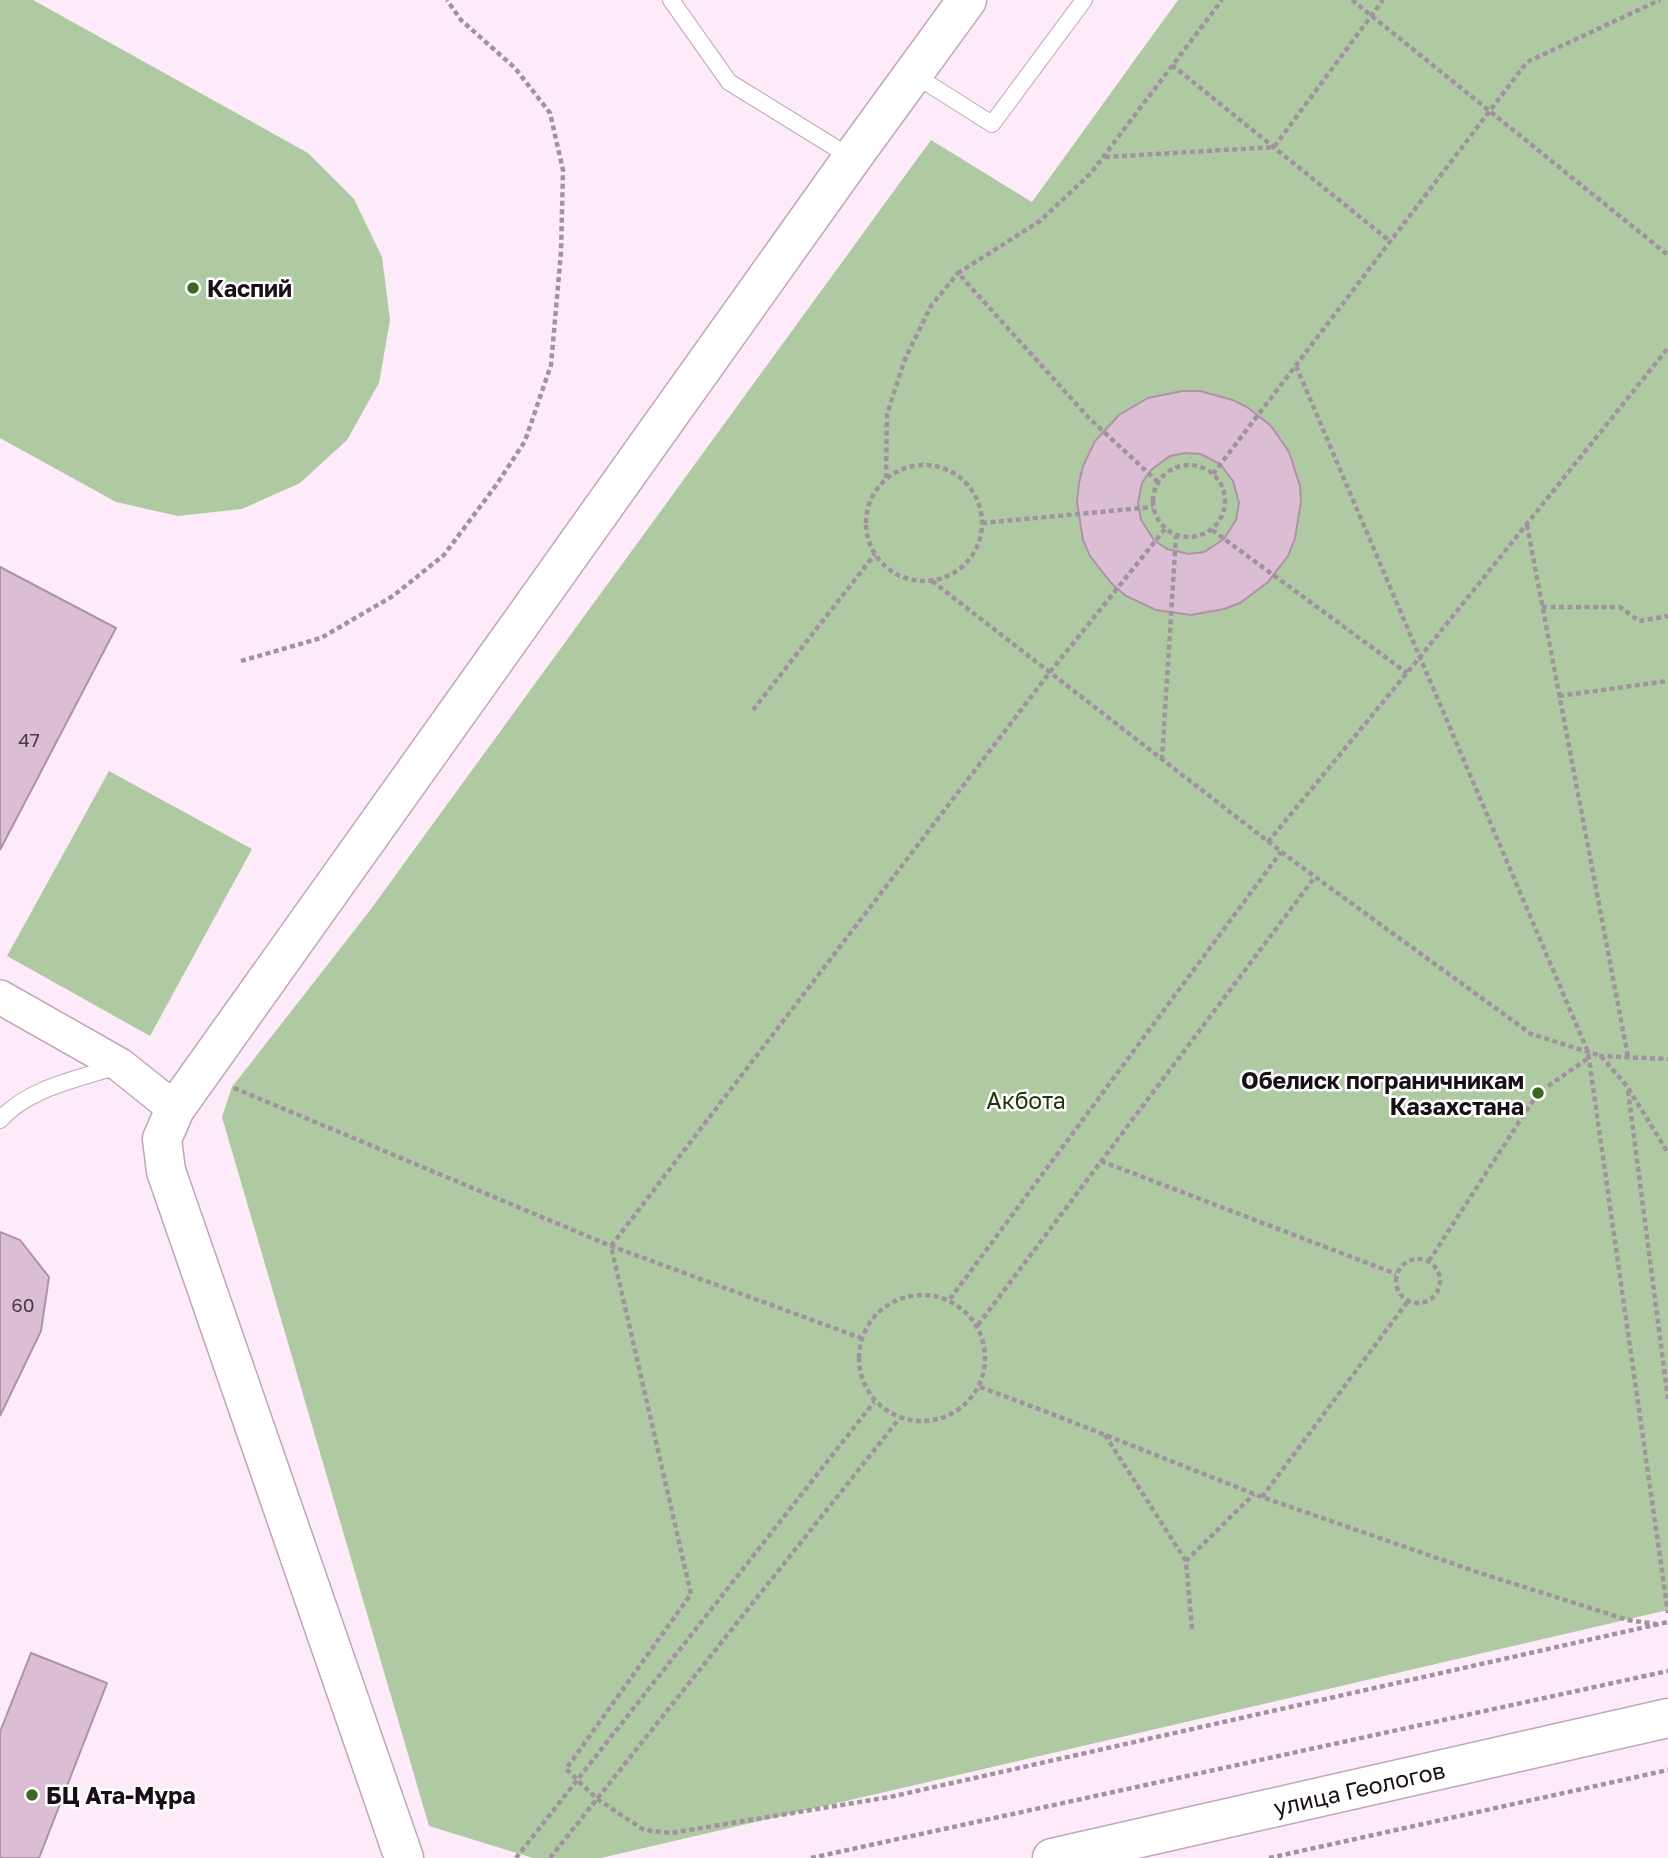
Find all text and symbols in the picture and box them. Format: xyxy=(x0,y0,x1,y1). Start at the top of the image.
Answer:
place label: Каспий xyxy=(207,274,292,302)
marker: Каспий xyxy=(185,280,201,296)
house number: 47 xyxy=(18,728,40,751)
place label: Обелиск пограничникам Казахстана xyxy=(1241,1066,1524,1120)
marker: Обелиск пограничникам Казахстана xyxy=(1530,1085,1546,1101)
park label: Акбота xyxy=(986,1086,1066,1114)
house number: 60 xyxy=(11,1293,35,1316)
street label: улица Геологов xyxy=(1271,1755,1448,1821)
place label: БЦ Ата-Мұра xyxy=(46,1781,196,1810)
marker: БЦ Ата-Мұра xyxy=(24,1787,40,1803)

